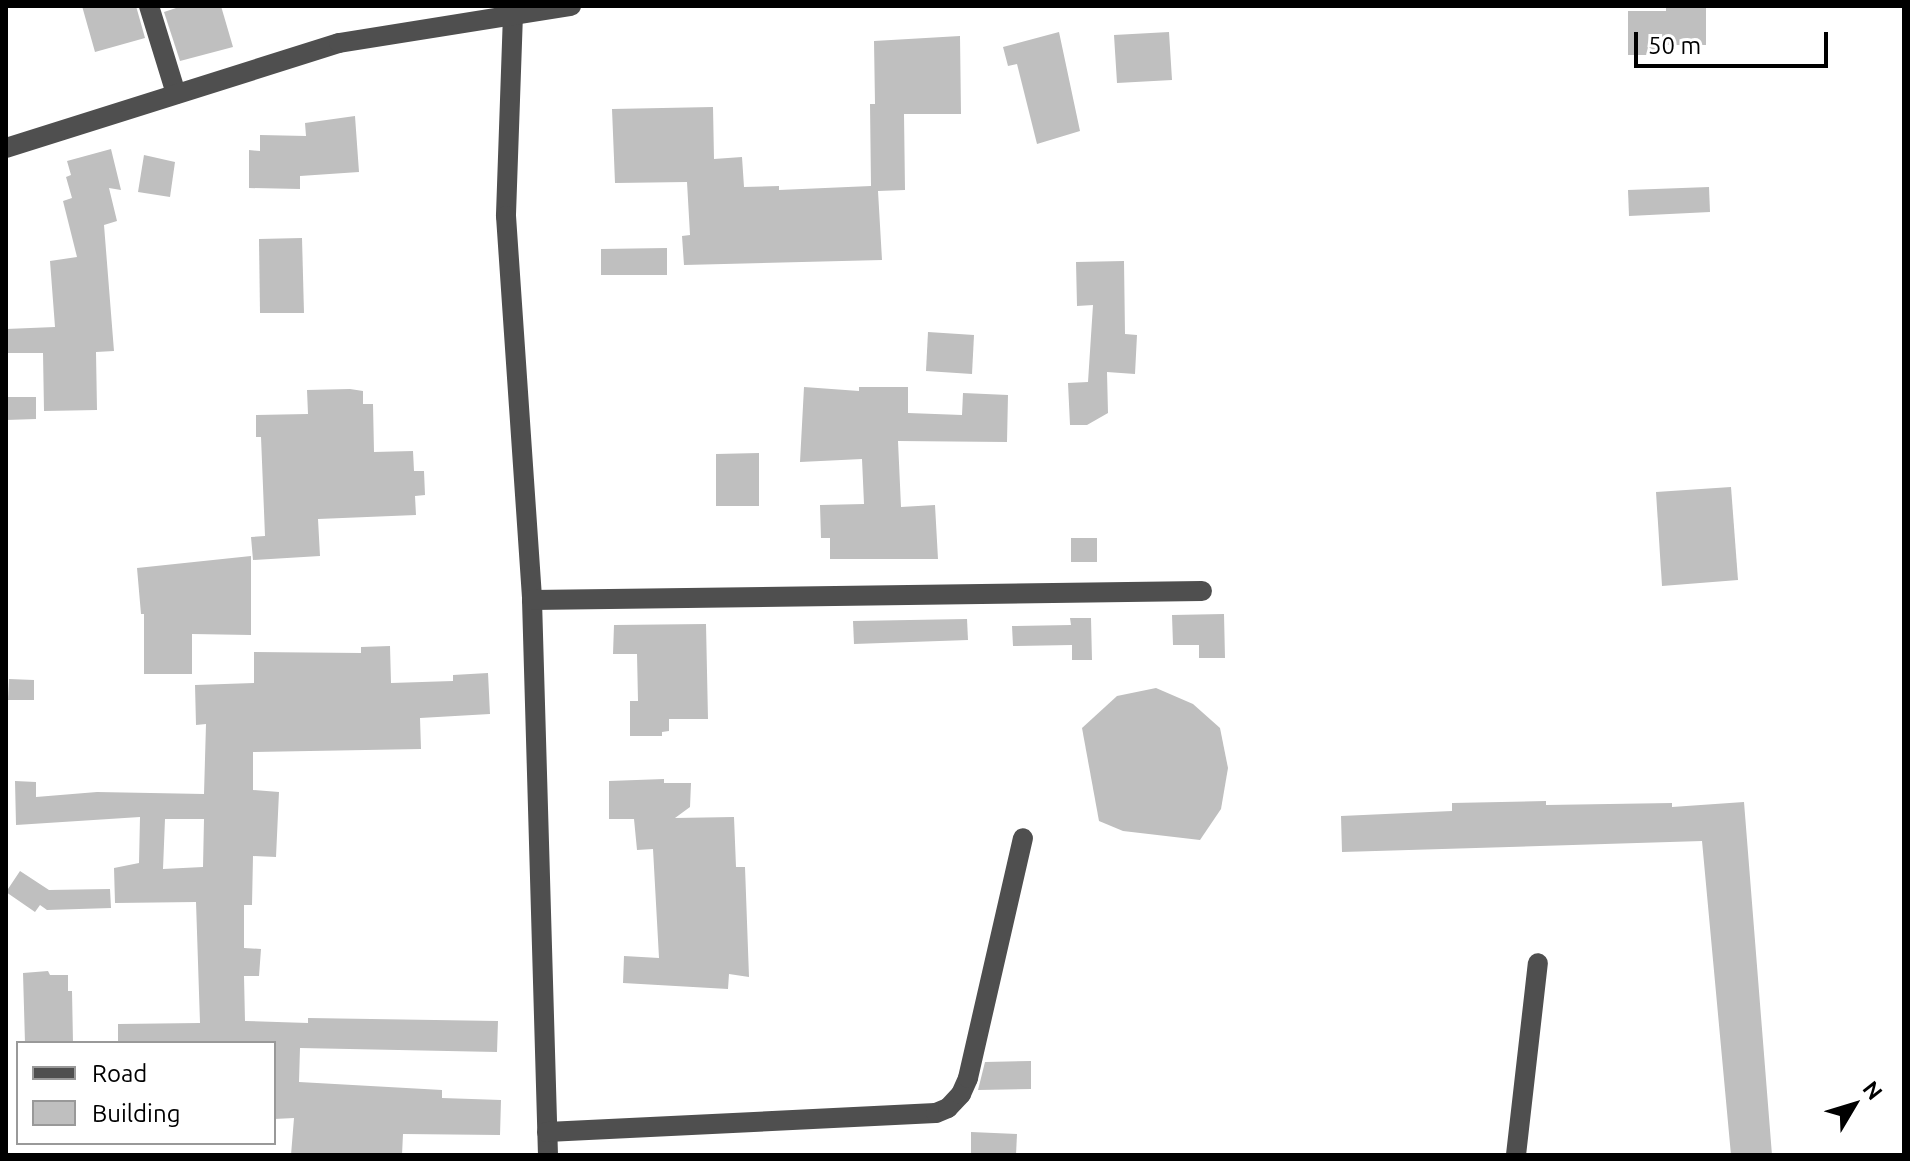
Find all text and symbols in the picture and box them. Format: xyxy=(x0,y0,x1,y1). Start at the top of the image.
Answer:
scale bar xyxy=(1638,16,1832,66)
text: 50 m xyxy=(1648,32,1701,59)
legend xyxy=(16,1041,276,1145)
text: Road xyxy=(92,1060,147,1087)
north arrow xyxy=(1814,1065,1894,1145)
text: N xyxy=(1858,1076,1888,1104)
text: Building xyxy=(92,1100,180,1127)

